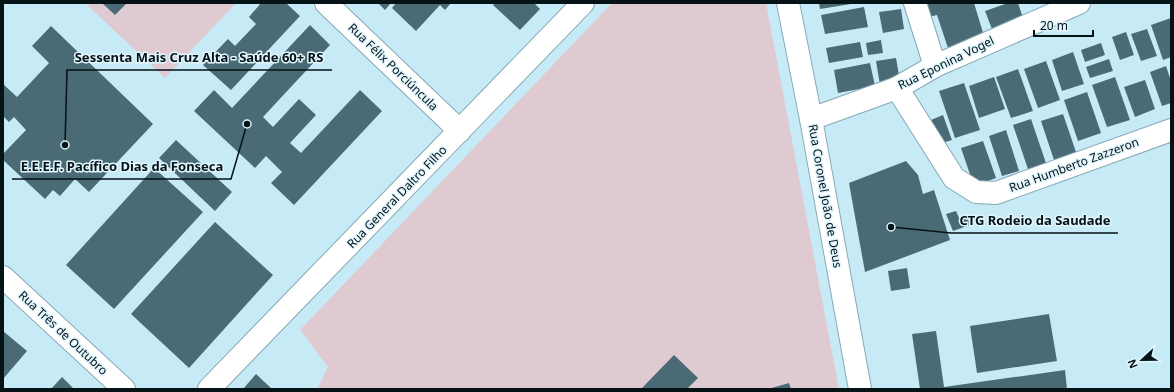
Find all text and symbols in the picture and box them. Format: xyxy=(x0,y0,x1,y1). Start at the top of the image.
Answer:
scale bar xyxy=(1034,12,1093,38)
text: 20 m xyxy=(1040,17,1068,34)
street label: Rua Félix Porciúncula xyxy=(345,19,442,114)
street label: Rua Eponina Vogel xyxy=(895,32,997,93)
callout: Sessenta Mais Cruz Alta - Saúde 60+ RS xyxy=(67,45,332,70)
text: Sessenta Mais Cruz Alta - Saúde 60+ RS xyxy=(75,48,323,66)
street label: Rua Coronel João de Deus xyxy=(804,123,847,269)
street label: Rua Humberto Zazzeron xyxy=(1006,133,1141,196)
street label: Rua General Daltro Filho xyxy=(343,141,450,252)
callout: E.E.E.F. Pacífico Dias da Fonseca xyxy=(12,154,231,179)
text: E.E.E.F. Pacífico Dias da Fonseca xyxy=(21,157,223,175)
callout: CTG Rodeio da Saudade xyxy=(951,208,1118,233)
text: CTG Rodeio da Saudade xyxy=(959,211,1111,229)
street label: Rua Três de Outubro xyxy=(15,287,112,379)
north arrow xyxy=(1122,340,1162,380)
text: N xyxy=(1124,357,1141,371)

